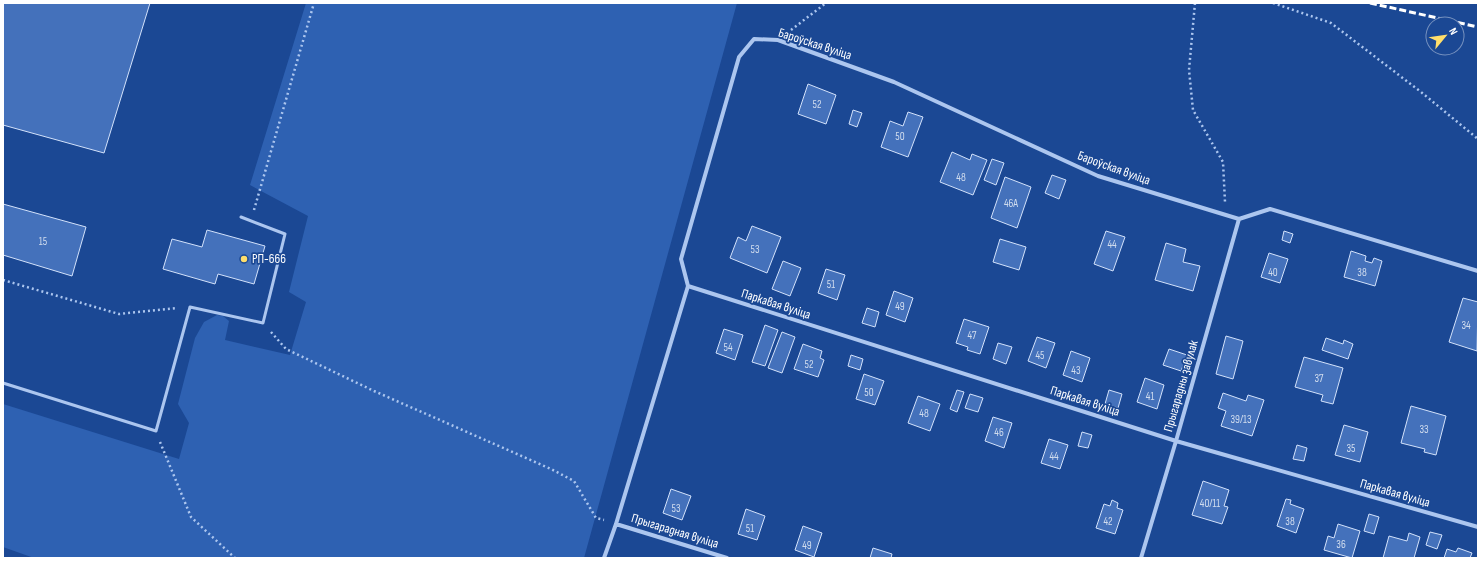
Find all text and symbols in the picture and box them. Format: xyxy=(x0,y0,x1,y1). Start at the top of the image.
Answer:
north arrow xyxy=(1425,16,1465,56)
street label: Бароўская вуліца xyxy=(776,25,854,63)
text: N xyxy=(1446,26,1460,37)
house number: 52 xyxy=(813,98,822,111)
house number: 50 xyxy=(895,130,905,143)
street label: Бароўская вуліца xyxy=(1075,147,1153,189)
house number: 48 xyxy=(956,171,966,184)
house number: 46А xyxy=(1004,197,1018,210)
house number: 15 xyxy=(39,235,47,248)
house number: 44 xyxy=(1107,238,1117,251)
house number: 53 xyxy=(750,243,760,256)
place label: РП-666 xyxy=(252,251,286,267)
marker: РП-666 xyxy=(239,254,249,264)
house number: 40 xyxy=(1268,266,1278,279)
house number: 38 xyxy=(1357,266,1367,279)
house number: 51 xyxy=(827,278,835,291)
street label: Паркавая вуліца xyxy=(739,285,813,323)
house number: 49 xyxy=(895,300,905,313)
house number: 34 xyxy=(1461,319,1471,332)
house number: 47 xyxy=(968,329,977,342)
street label: Прыгарадны завулак xyxy=(1160,338,1202,434)
house number: 54 xyxy=(723,341,733,354)
house number: 45 xyxy=(1035,349,1045,362)
house number: 52 xyxy=(805,358,814,371)
house number: 43 xyxy=(1071,364,1081,377)
house number: 37 xyxy=(1314,372,1324,385)
street label: Паркавая вуліца xyxy=(1048,382,1122,420)
house number: 50 xyxy=(864,386,874,399)
house number: 41 xyxy=(1146,390,1154,403)
house number: 48 xyxy=(919,407,929,420)
house number: 39/13 xyxy=(1230,413,1252,426)
house number: 33 xyxy=(1419,423,1429,436)
house number: 46 xyxy=(994,426,1004,439)
house number: 35 xyxy=(1346,442,1356,455)
house number: 44 xyxy=(1049,450,1059,463)
street label: Паркавая вуліца xyxy=(1358,475,1432,511)
house number: 40/11 xyxy=(1200,497,1220,510)
house number: 53 xyxy=(671,502,681,515)
street label: Прыгарадная вуліца xyxy=(629,510,721,552)
house number: 42 xyxy=(1103,515,1113,528)
house number: 38 xyxy=(1285,515,1295,528)
house number: 51 xyxy=(746,522,754,535)
house number: 36 xyxy=(1336,538,1346,551)
house number: 49 xyxy=(802,539,812,552)

